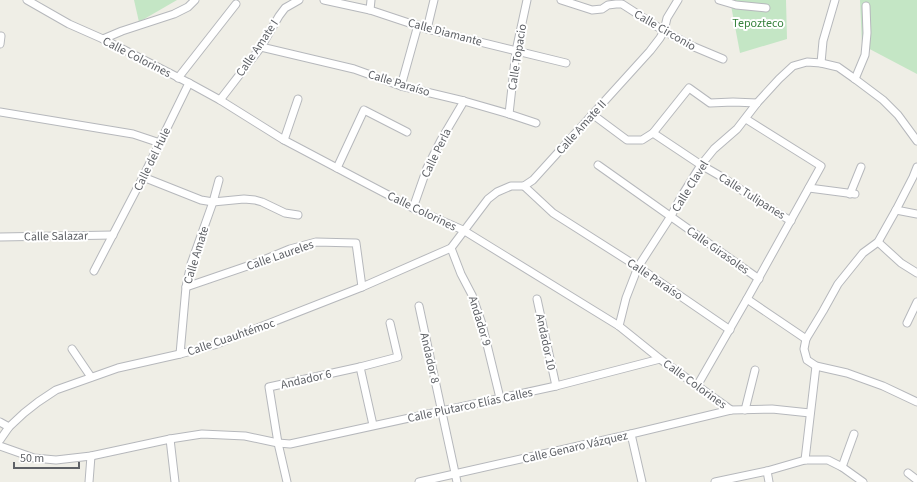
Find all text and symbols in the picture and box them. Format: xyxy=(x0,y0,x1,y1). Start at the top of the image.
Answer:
street label: Calle Circonio xyxy=(631,6,699,55)
street label: Calle Diamante xyxy=(406,14,484,51)
park label: Tepozteco xyxy=(732,15,784,32)
street label: Calle Amate I xyxy=(232,17,283,80)
street label: Calle Topacio xyxy=(504,23,531,91)
street label: Calle Colorines xyxy=(100,33,174,82)
street label: Calle Paraíso xyxy=(366,66,432,101)
street label: Calle Amate II xyxy=(552,96,611,158)
street label: Calle del Hule xyxy=(130,125,175,194)
street label: Calle Perla xyxy=(417,126,456,181)
street label: Calle Clavel xyxy=(668,157,713,215)
street label: Calle Tulipanes xyxy=(715,169,788,224)
street label: Calle Colorines xyxy=(384,187,459,236)
street label: Calle Girasoles xyxy=(683,222,753,278)
street label: Calle Amate xyxy=(180,224,213,286)
street label: Calle Salazar xyxy=(24,227,89,246)
street label: Calle Laureles xyxy=(244,236,316,275)
street label: Calle Paraíso xyxy=(623,254,686,304)
street label: Andador 9 xyxy=(464,294,495,348)
street label: Andador 10 xyxy=(531,312,560,372)
street label: Calle Cuauhtémoc xyxy=(185,314,278,360)
street label: Andador 8 xyxy=(415,331,444,385)
street label: Calle Colorines xyxy=(659,355,730,413)
street label: Andador 6 xyxy=(279,365,333,394)
street label: Calle Plutarco Elías Calles xyxy=(406,384,534,427)
street label: Calle Genaro Vázquez xyxy=(521,427,629,468)
scale bar xyxy=(14,444,79,470)
text: 50 m xyxy=(20,450,44,467)

